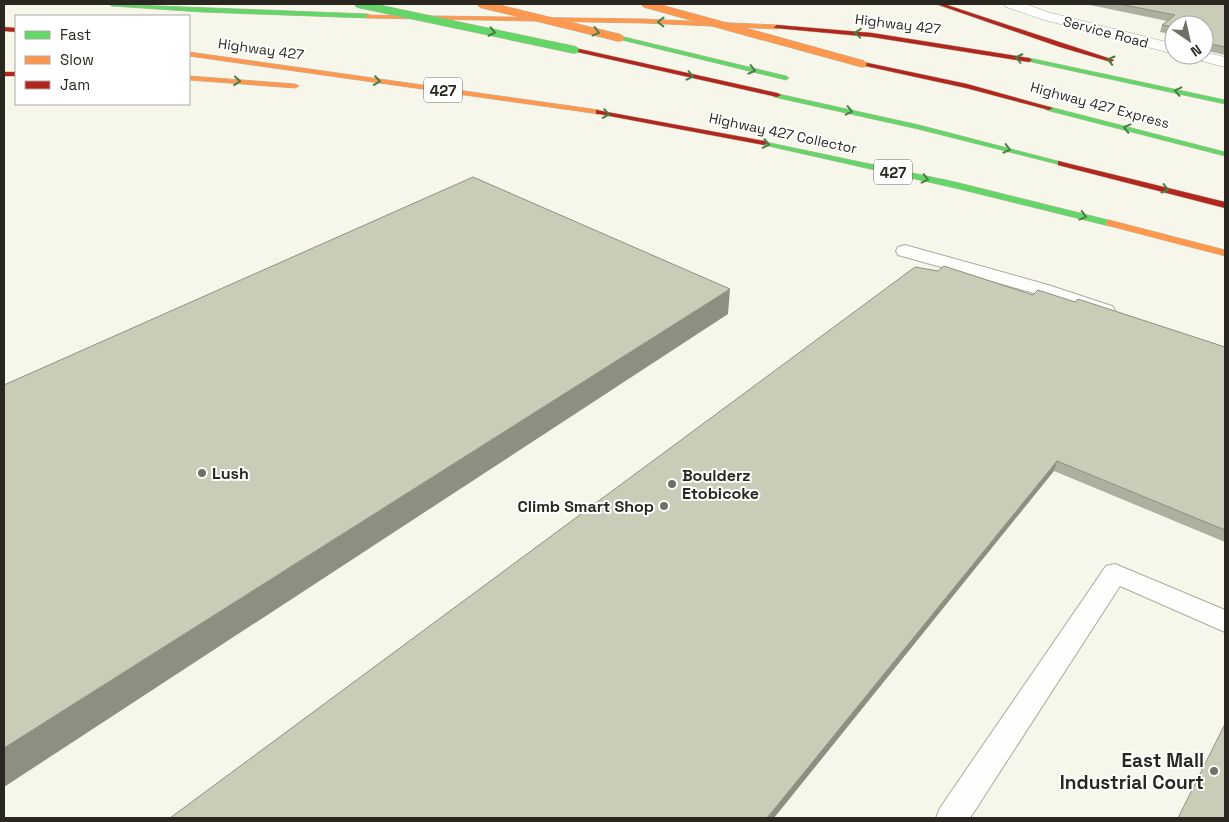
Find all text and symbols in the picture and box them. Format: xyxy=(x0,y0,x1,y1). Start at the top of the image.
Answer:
street label: Highway 427 xyxy=(854,10,942,38)
street label: Service Road xyxy=(1061,12,1151,52)
legend xyxy=(15,15,190,105)
north arrow xyxy=(1164,15,1214,65)
one-way arrow xyxy=(657,17,664,27)
text: Fast xyxy=(60,25,91,44)
one-way arrow xyxy=(487,26,496,37)
one-way arrow xyxy=(592,26,601,37)
one-way arrow xyxy=(854,28,862,39)
street label: Highway 427 xyxy=(217,34,305,64)
text: N xyxy=(1187,41,1205,61)
text: Slow xyxy=(60,50,94,69)
one-way arrow xyxy=(1014,53,1023,63)
one-way arrow xyxy=(1107,55,1116,65)
one-way arrow xyxy=(748,64,757,75)
one-way arrow xyxy=(686,70,695,81)
text: Jam xyxy=(60,75,90,94)
one-way arrow xyxy=(373,75,381,85)
one-way arrow xyxy=(234,76,242,87)
road number: 427 xyxy=(424,78,462,102)
street label: Highway 427 Express xyxy=(1029,78,1171,132)
one-way arrow xyxy=(1173,86,1182,97)
one-way arrow xyxy=(845,105,853,116)
one-way arrow xyxy=(602,109,610,119)
street label: Highway 427 Collector xyxy=(707,109,859,157)
one-way arrow xyxy=(1123,123,1132,134)
one-way arrow xyxy=(761,138,770,149)
one-way arrow xyxy=(1003,143,1011,154)
road number: 427 xyxy=(874,160,912,184)
one-way arrow xyxy=(920,173,929,184)
one-way arrow xyxy=(1160,183,1169,194)
one-way arrow xyxy=(1078,210,1087,221)
place label: Lush xyxy=(212,463,249,484)
place label: Boulderz Etobicoke xyxy=(682,465,759,504)
marker: Lush xyxy=(196,467,208,479)
marker: Boulderz Etobicoke xyxy=(666,478,678,490)
place label: Climb Smart Shop xyxy=(517,496,654,517)
marker: Climb Smart Shop xyxy=(658,500,670,512)
place label: East Mall Industrial Court xyxy=(1060,748,1204,795)
marker: East Mall Industrial Court xyxy=(1208,765,1220,777)

